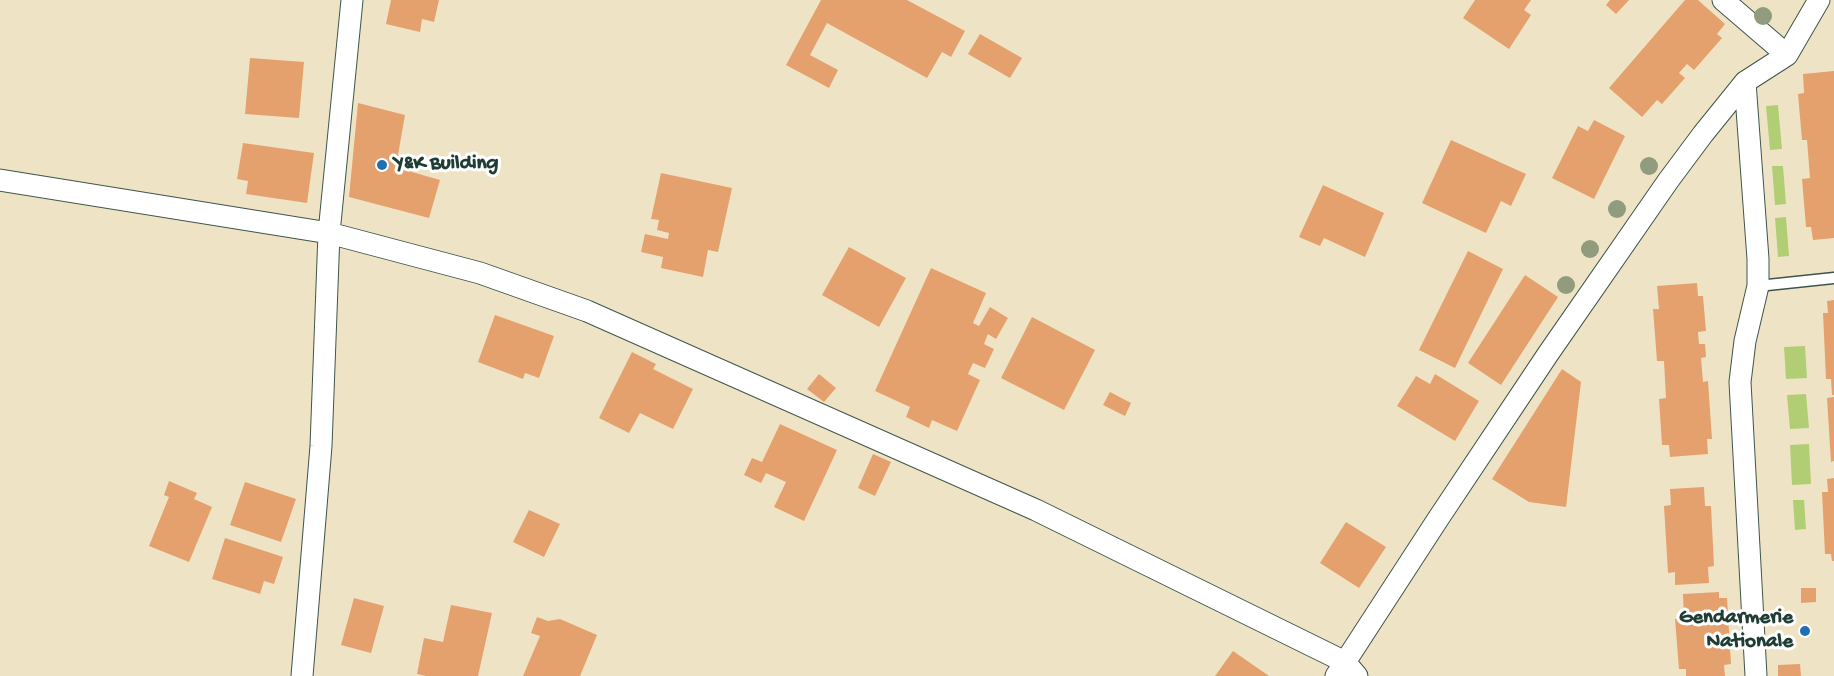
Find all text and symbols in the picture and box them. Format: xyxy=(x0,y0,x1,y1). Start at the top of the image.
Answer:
place label: Y&K Building xyxy=(394,152,499,178)
marker: Y&K Building xyxy=(375,158,389,172)
place label: Gendarmerie Nationale xyxy=(1679,606,1793,656)
marker: Gendarmerie Nationale xyxy=(1798,624,1812,638)

